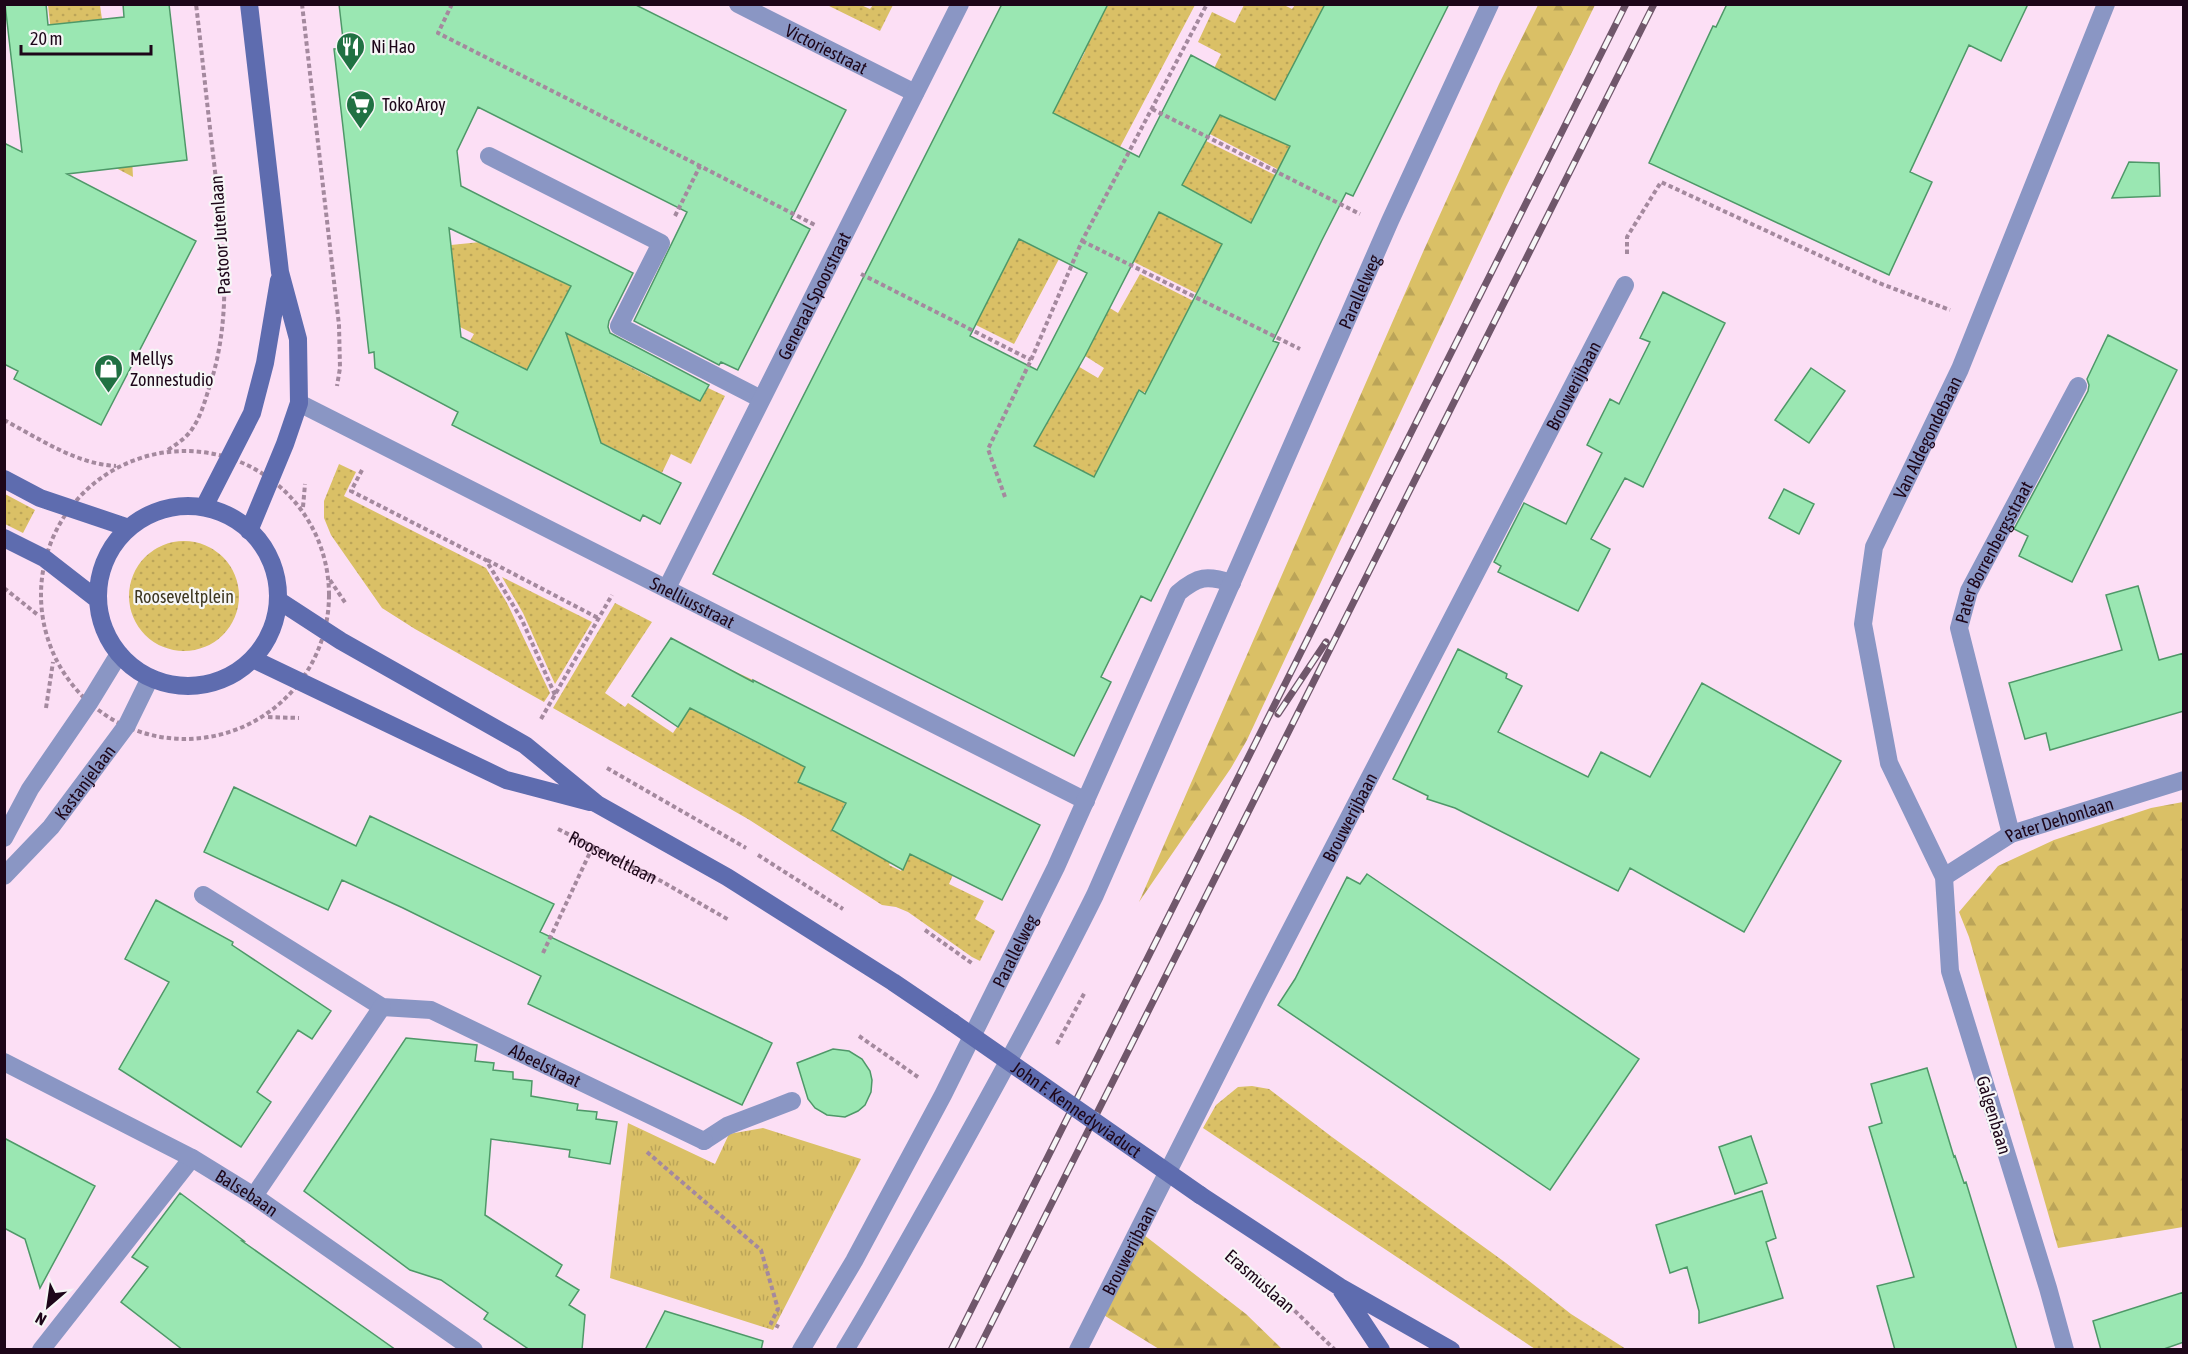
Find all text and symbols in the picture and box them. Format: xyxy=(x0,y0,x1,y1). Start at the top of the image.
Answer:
scale bar xyxy=(21,18,152,56)
street label: Victoriestraat xyxy=(782,19,871,78)
text: 20 m xyxy=(30,28,62,49)
restaurant icon: Ni Hao xyxy=(334,30,366,72)
place label: Ni Hao xyxy=(371,36,416,57)
supermarket icon: Toko Aroy xyxy=(345,88,377,130)
place label: Toko Aroy xyxy=(382,94,446,115)
street label: Pastoor Jutenlaan xyxy=(205,175,235,295)
street label: Generaal Spoorstraat xyxy=(773,228,855,363)
street label: Parallelweg xyxy=(1334,251,1385,332)
street label: Brouwerijbaan xyxy=(1541,337,1605,434)
place label: Mellys Zonnestudio xyxy=(130,348,214,390)
shop icon: Mellys Zonnestudio xyxy=(93,352,125,394)
street label: Van Aldegondebaan xyxy=(1889,373,1966,502)
street label: Pater Borrenbergsstraat xyxy=(1950,477,2036,626)
street label: Snelliusstraat xyxy=(647,572,738,632)
park label: Rooseveltplein xyxy=(134,586,234,607)
street label: Kastanjelaan xyxy=(50,740,119,824)
street label: Brouwerijbaan xyxy=(1317,769,1381,865)
street label: Pater Dehonlaan xyxy=(2000,792,2116,846)
street label: Rooseveltlaan xyxy=(566,826,661,888)
street label: Parallelweg xyxy=(988,910,1042,991)
street label: Abeelstraat xyxy=(506,1039,584,1091)
street label: John F. Kennedyviaduct xyxy=(1008,1056,1146,1161)
street label: Galgenbaan xyxy=(1972,1073,2016,1157)
street label: Balsebaan xyxy=(212,1165,282,1220)
street label: Brouwerijbaan xyxy=(1097,1202,1160,1298)
street label: Erasmuslaan xyxy=(1221,1245,1299,1317)
north arrow xyxy=(18,1276,78,1336)
text: N xyxy=(32,1309,49,1329)

